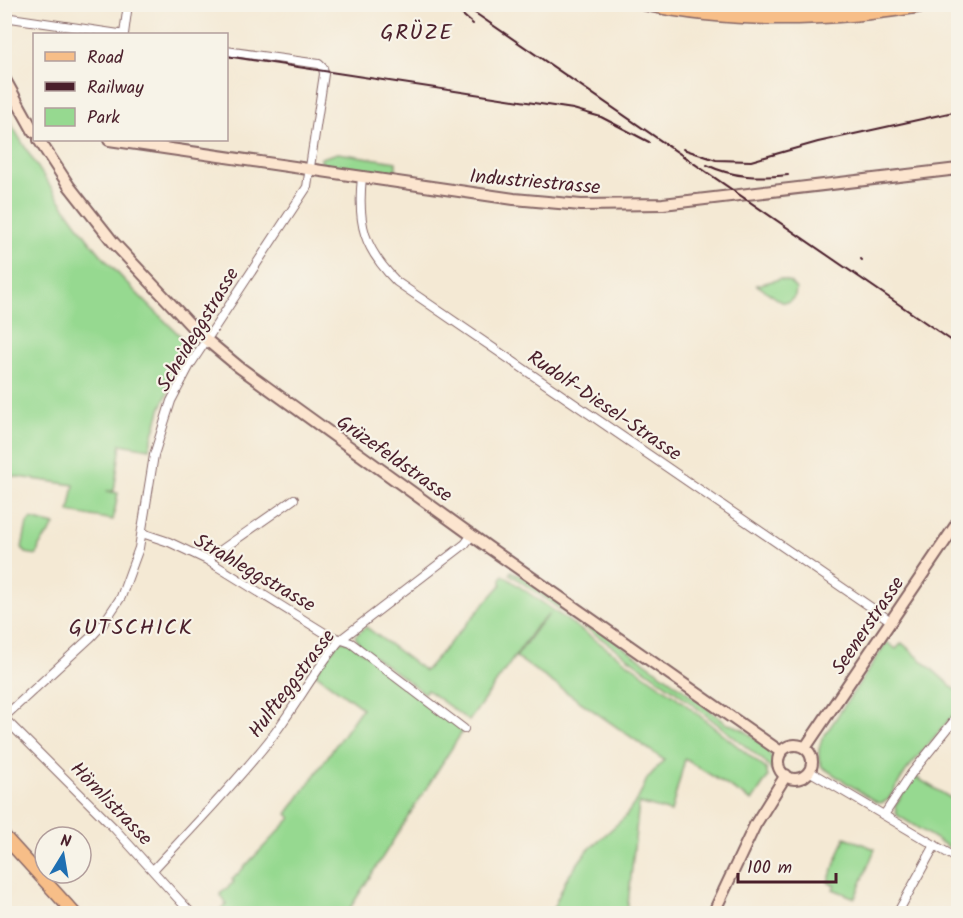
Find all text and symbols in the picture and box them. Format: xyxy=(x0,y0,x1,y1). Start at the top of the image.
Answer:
district label: GRÜZE xyxy=(380,16,454,51)
legend xyxy=(33,33,228,141)
text: Road xyxy=(87,44,124,73)
text: Railway xyxy=(87,74,144,103)
text: Park xyxy=(87,104,120,133)
street label: Industriestrasse xyxy=(468,161,602,205)
street label: Scheideggstrasse xyxy=(149,262,249,398)
street label: Rudolf-Diesel-Strasse xyxy=(520,343,688,470)
street label: Grüzefeldstrasse xyxy=(329,408,459,512)
street label: Strahleggstrasse xyxy=(187,526,321,622)
street label: Seenerstrasse xyxy=(824,570,914,682)
district label: GUTSCHICK xyxy=(69,611,193,646)
street label: Hulfteggstrasse xyxy=(241,623,344,746)
street label: Hörnlistrasse xyxy=(62,755,159,854)
north arrow xyxy=(33,825,93,885)
text: N xyxy=(58,829,73,855)
scale bar xyxy=(738,846,836,884)
text: 100 m xyxy=(747,854,792,883)

